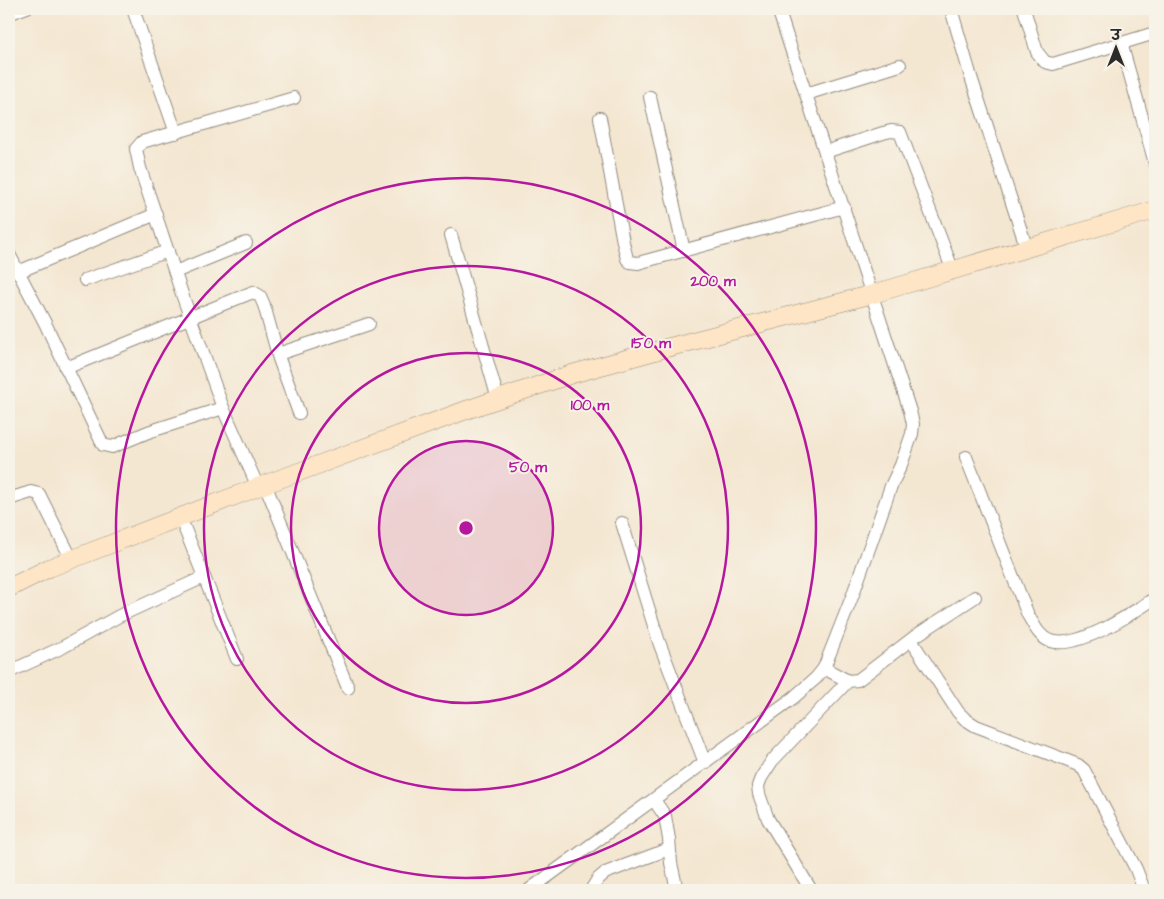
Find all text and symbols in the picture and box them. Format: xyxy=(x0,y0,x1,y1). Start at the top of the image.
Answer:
north arrow xyxy=(1092,22,1142,72)
text: उ xyxy=(1109,26,1122,46)
text: 200 m xyxy=(689,271,736,292)
text: 150 m xyxy=(631,333,671,354)
text: 100 m xyxy=(571,395,610,416)
text: 50 m xyxy=(509,457,547,478)
centre of rings xyxy=(457,519,475,537)

